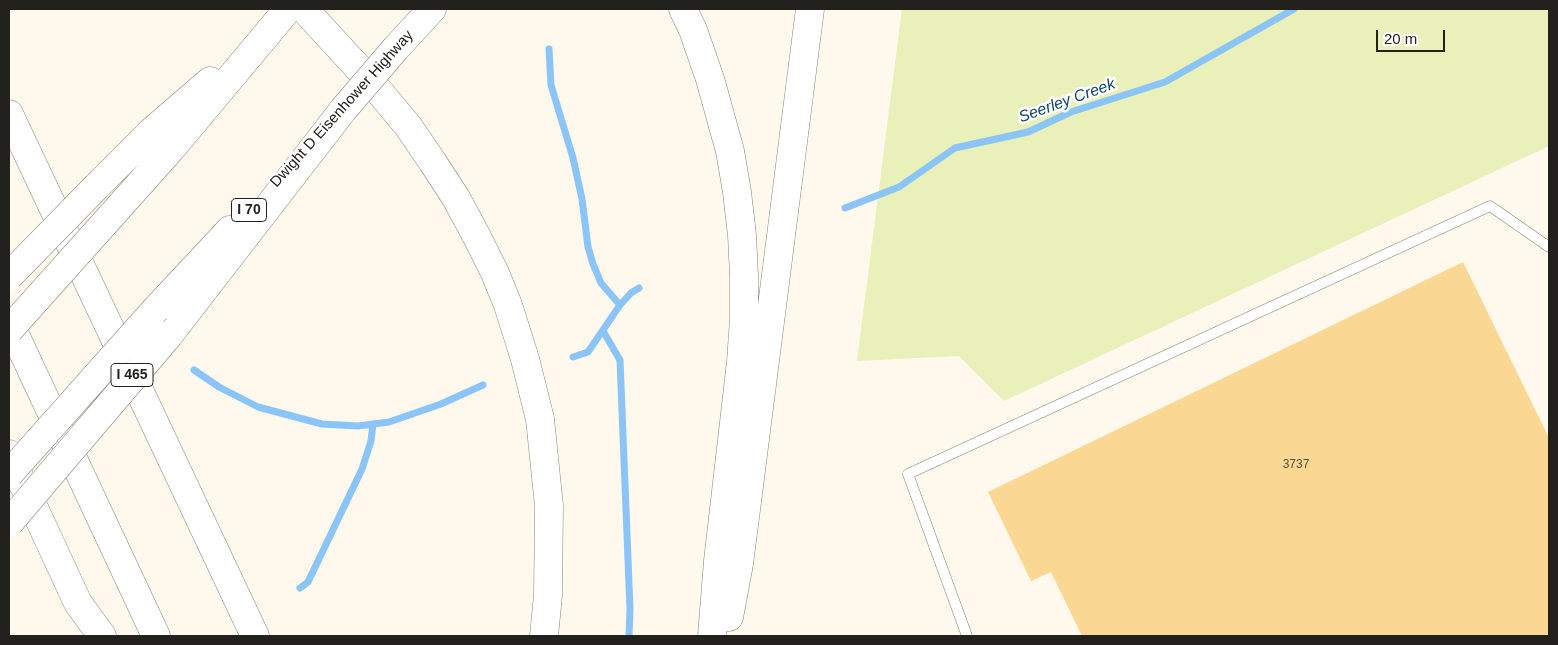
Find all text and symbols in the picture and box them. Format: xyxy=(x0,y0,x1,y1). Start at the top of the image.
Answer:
scale bar xyxy=(1378,20,1447,52)
street label: Dwight D Eisenhower Highway xyxy=(267,27,417,191)
text: 20 m xyxy=(1384,30,1417,47)
water label: Seerley Creek xyxy=(1016,75,1118,127)
road number: I 70 xyxy=(232,198,266,222)
road number: I 465 xyxy=(111,364,153,386)
house number: 3737 xyxy=(1283,458,1309,472)

